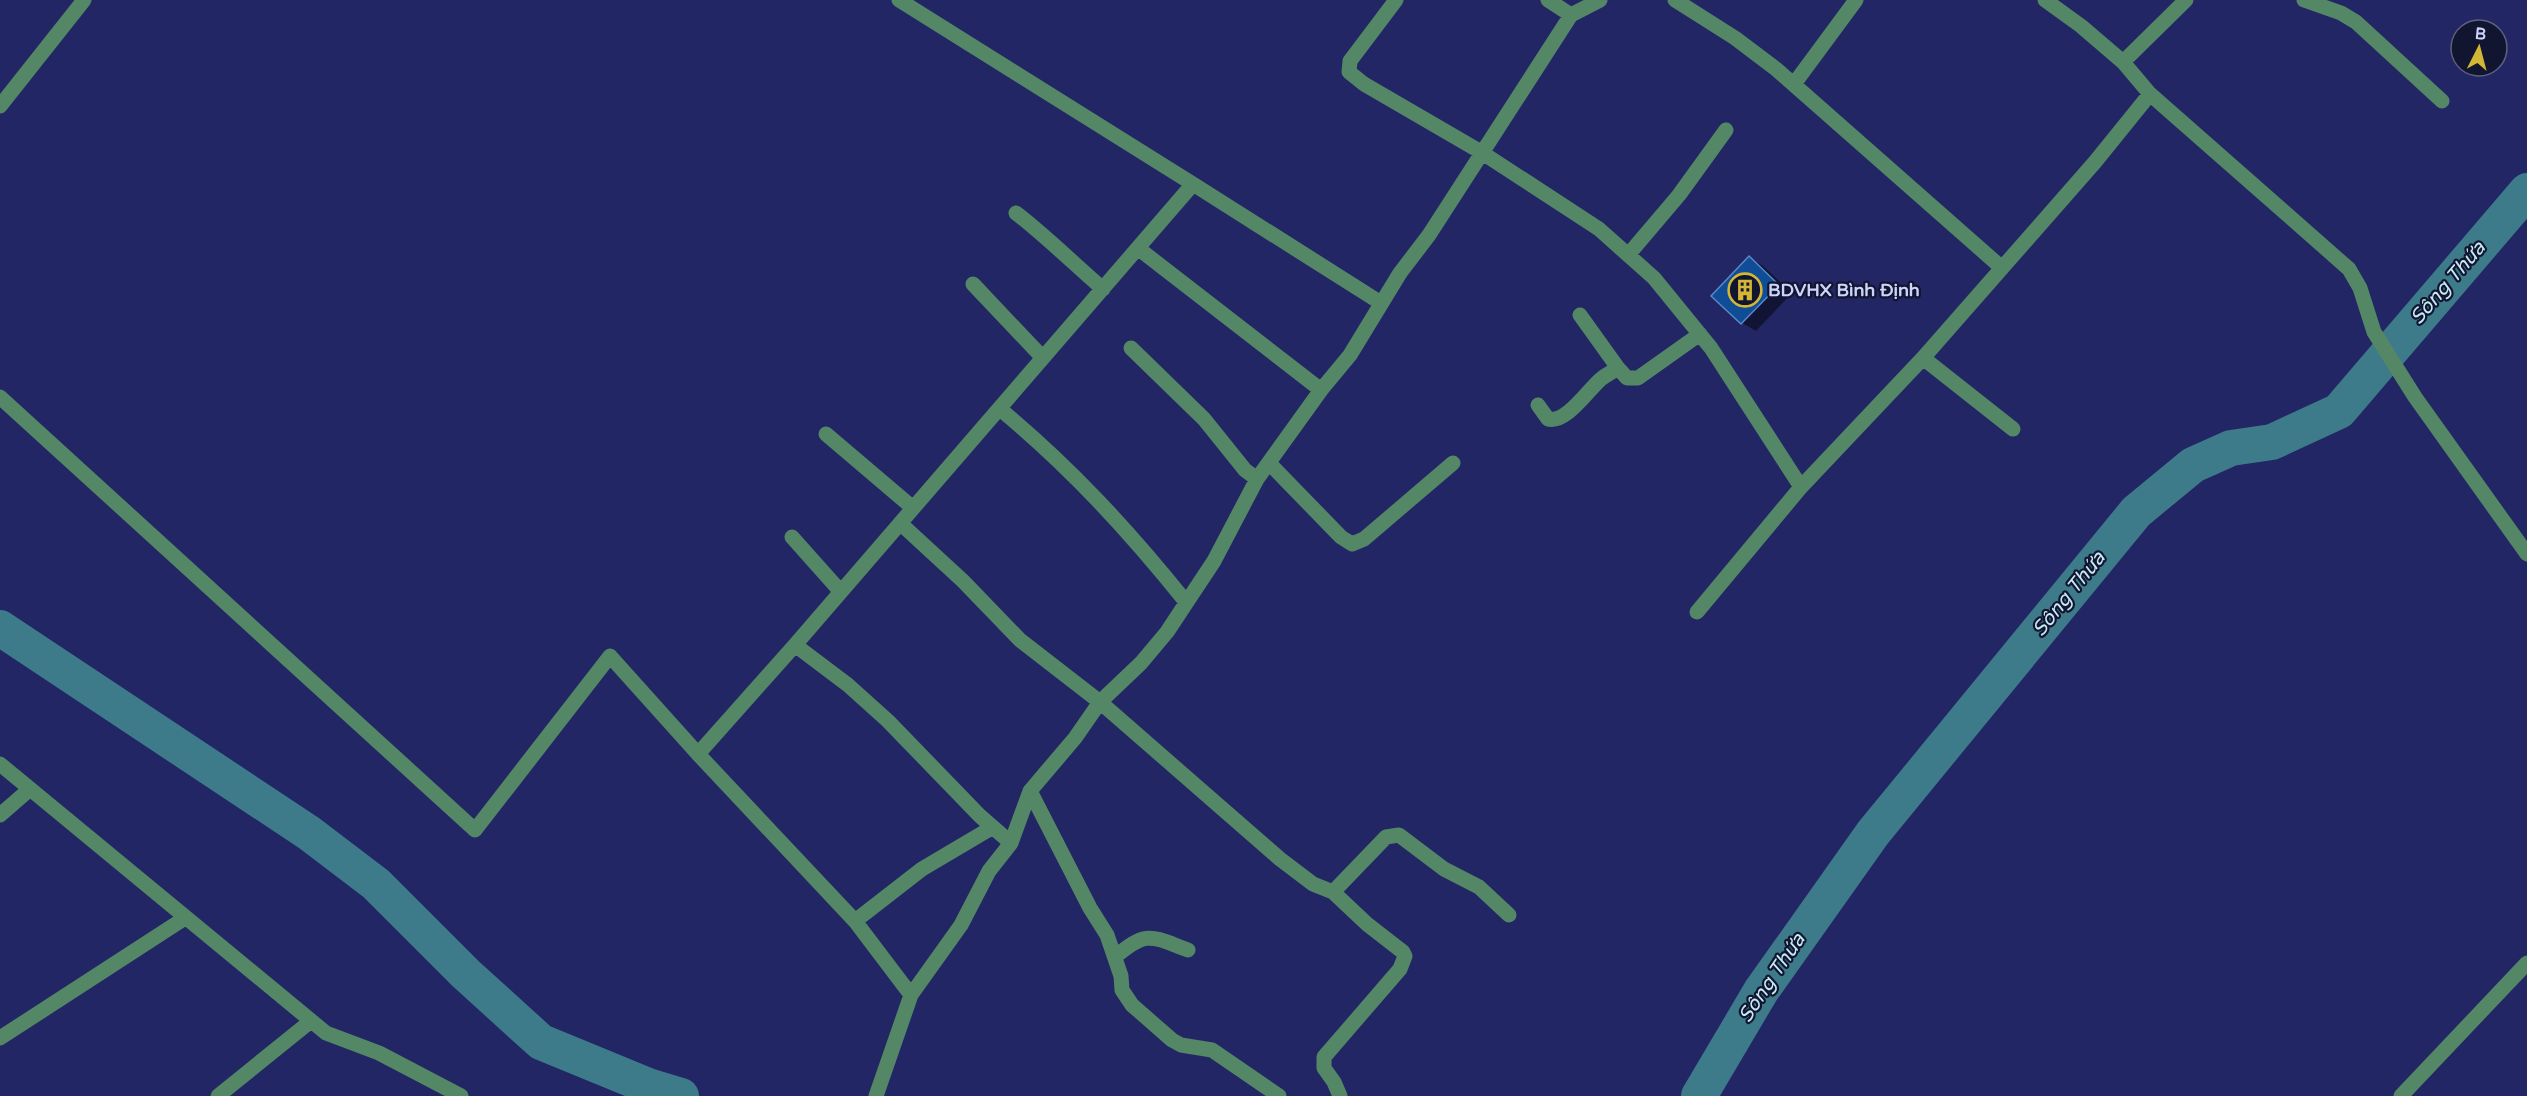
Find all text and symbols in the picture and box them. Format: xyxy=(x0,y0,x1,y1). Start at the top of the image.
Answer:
north arrow xyxy=(2449,18,2509,78)
text: B xyxy=(2474,24,2487,45)
water label: Sông Thứa xyxy=(2405,236,2491,329)
building icon: BDVHX Bình Định xyxy=(1727,272,1763,308)
place label: BDVHX Bình Định xyxy=(1768,279,1920,301)
water label: Sông Thứa xyxy=(2027,546,2111,641)
water label: Sông Thứa xyxy=(1733,928,1811,1027)

